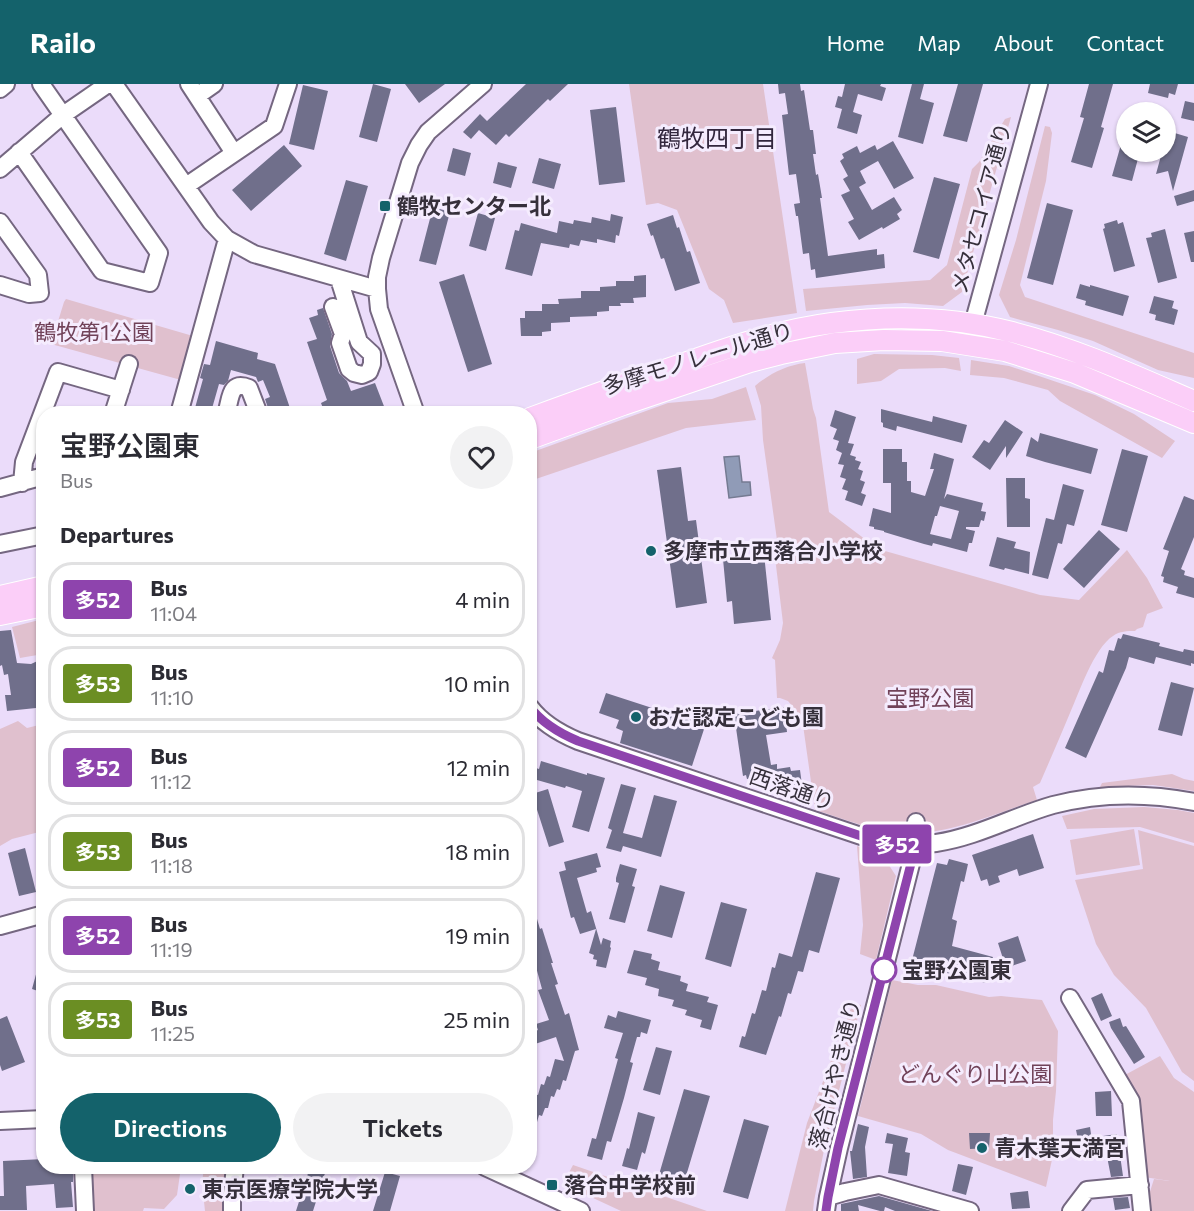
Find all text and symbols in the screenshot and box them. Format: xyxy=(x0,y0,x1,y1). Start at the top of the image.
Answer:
text: Railo xyxy=(30,25,96,59)
text: Home xyxy=(827,30,884,55)
text: Map xyxy=(917,30,961,55)
text: About xyxy=(994,30,1053,55)
text: Contact xyxy=(1086,30,1164,55)
map controls xyxy=(1116,102,1176,162)
button: layers xyxy=(1116,102,1176,162)
street label: メタセコイア通り xyxy=(945,119,1016,296)
district label: 鶴牧四丁目 xyxy=(657,123,777,152)
place label: 鶴牧センター北 xyxy=(397,192,551,219)
marker: 鶴牧センター北 xyxy=(378,199,392,213)
street label: 多摩モノレール通り xyxy=(599,316,796,399)
park label: 鶴牧第1公園 xyxy=(34,318,154,345)
button: heart xyxy=(450,426,513,489)
text: 宝野公園東 xyxy=(60,428,200,462)
text: Bus xyxy=(60,468,93,492)
text: Departures xyxy=(60,521,174,548)
place label: 多摩市立西落合小学校 xyxy=(663,537,883,564)
marker: 多摩市立西落合小学校 xyxy=(644,544,658,558)
text: Bus xyxy=(150,574,188,601)
text: 4 min xyxy=(455,586,510,613)
text: 多52 xyxy=(75,587,120,612)
text: 11:04 xyxy=(150,601,197,625)
text: Bus xyxy=(150,658,188,685)
text: 10 min xyxy=(445,670,510,697)
text: 多53 xyxy=(75,671,120,696)
park label: 宝野公園 xyxy=(886,684,974,711)
text: 11:10 xyxy=(150,685,194,709)
place label: おだ認定こども園 xyxy=(648,703,824,730)
marker: おだ認定こども園 xyxy=(629,710,643,724)
text: Bus xyxy=(150,742,188,769)
text: 12 min xyxy=(447,754,510,781)
text: 多52 xyxy=(75,755,120,780)
street label: 西落通り xyxy=(746,761,838,816)
text: 11:12 xyxy=(150,769,192,793)
line badge: 多52 xyxy=(862,824,932,864)
text: Bus xyxy=(150,826,188,853)
text: 多52 xyxy=(874,832,920,857)
text: 18 min xyxy=(446,838,510,865)
text: 多53 xyxy=(75,839,120,864)
text: 11:18 xyxy=(150,853,193,877)
text: Bus xyxy=(150,910,188,937)
text: 19 min xyxy=(446,922,510,949)
text: 多52 xyxy=(75,923,120,948)
text: 11:19 xyxy=(150,937,193,961)
place label: 宝野公園東 xyxy=(902,956,1012,983)
marker: 宝野公園東 xyxy=(871,957,897,983)
text: Bus xyxy=(150,994,188,1021)
street label: 落合けやき通り xyxy=(803,996,866,1152)
text: 25 min xyxy=(443,1006,510,1033)
text: 多53 xyxy=(75,1007,120,1032)
text: 11:25 xyxy=(150,1021,195,1045)
park label: どんぐり山公園 xyxy=(898,1060,1052,1087)
button: Directions xyxy=(60,1093,281,1162)
button: Tickets xyxy=(293,1093,513,1162)
place label: 青木葉天満宮 xyxy=(994,1134,1126,1161)
marker: 青木葉天満宮 xyxy=(975,1141,989,1155)
place label: 落合中学校前 xyxy=(564,1171,696,1198)
place label: 東京医療学院大学 xyxy=(202,1175,378,1202)
marker: 落合中学校前 xyxy=(545,1178,559,1192)
marker: 東京医療学院大学 xyxy=(183,1182,197,1196)

